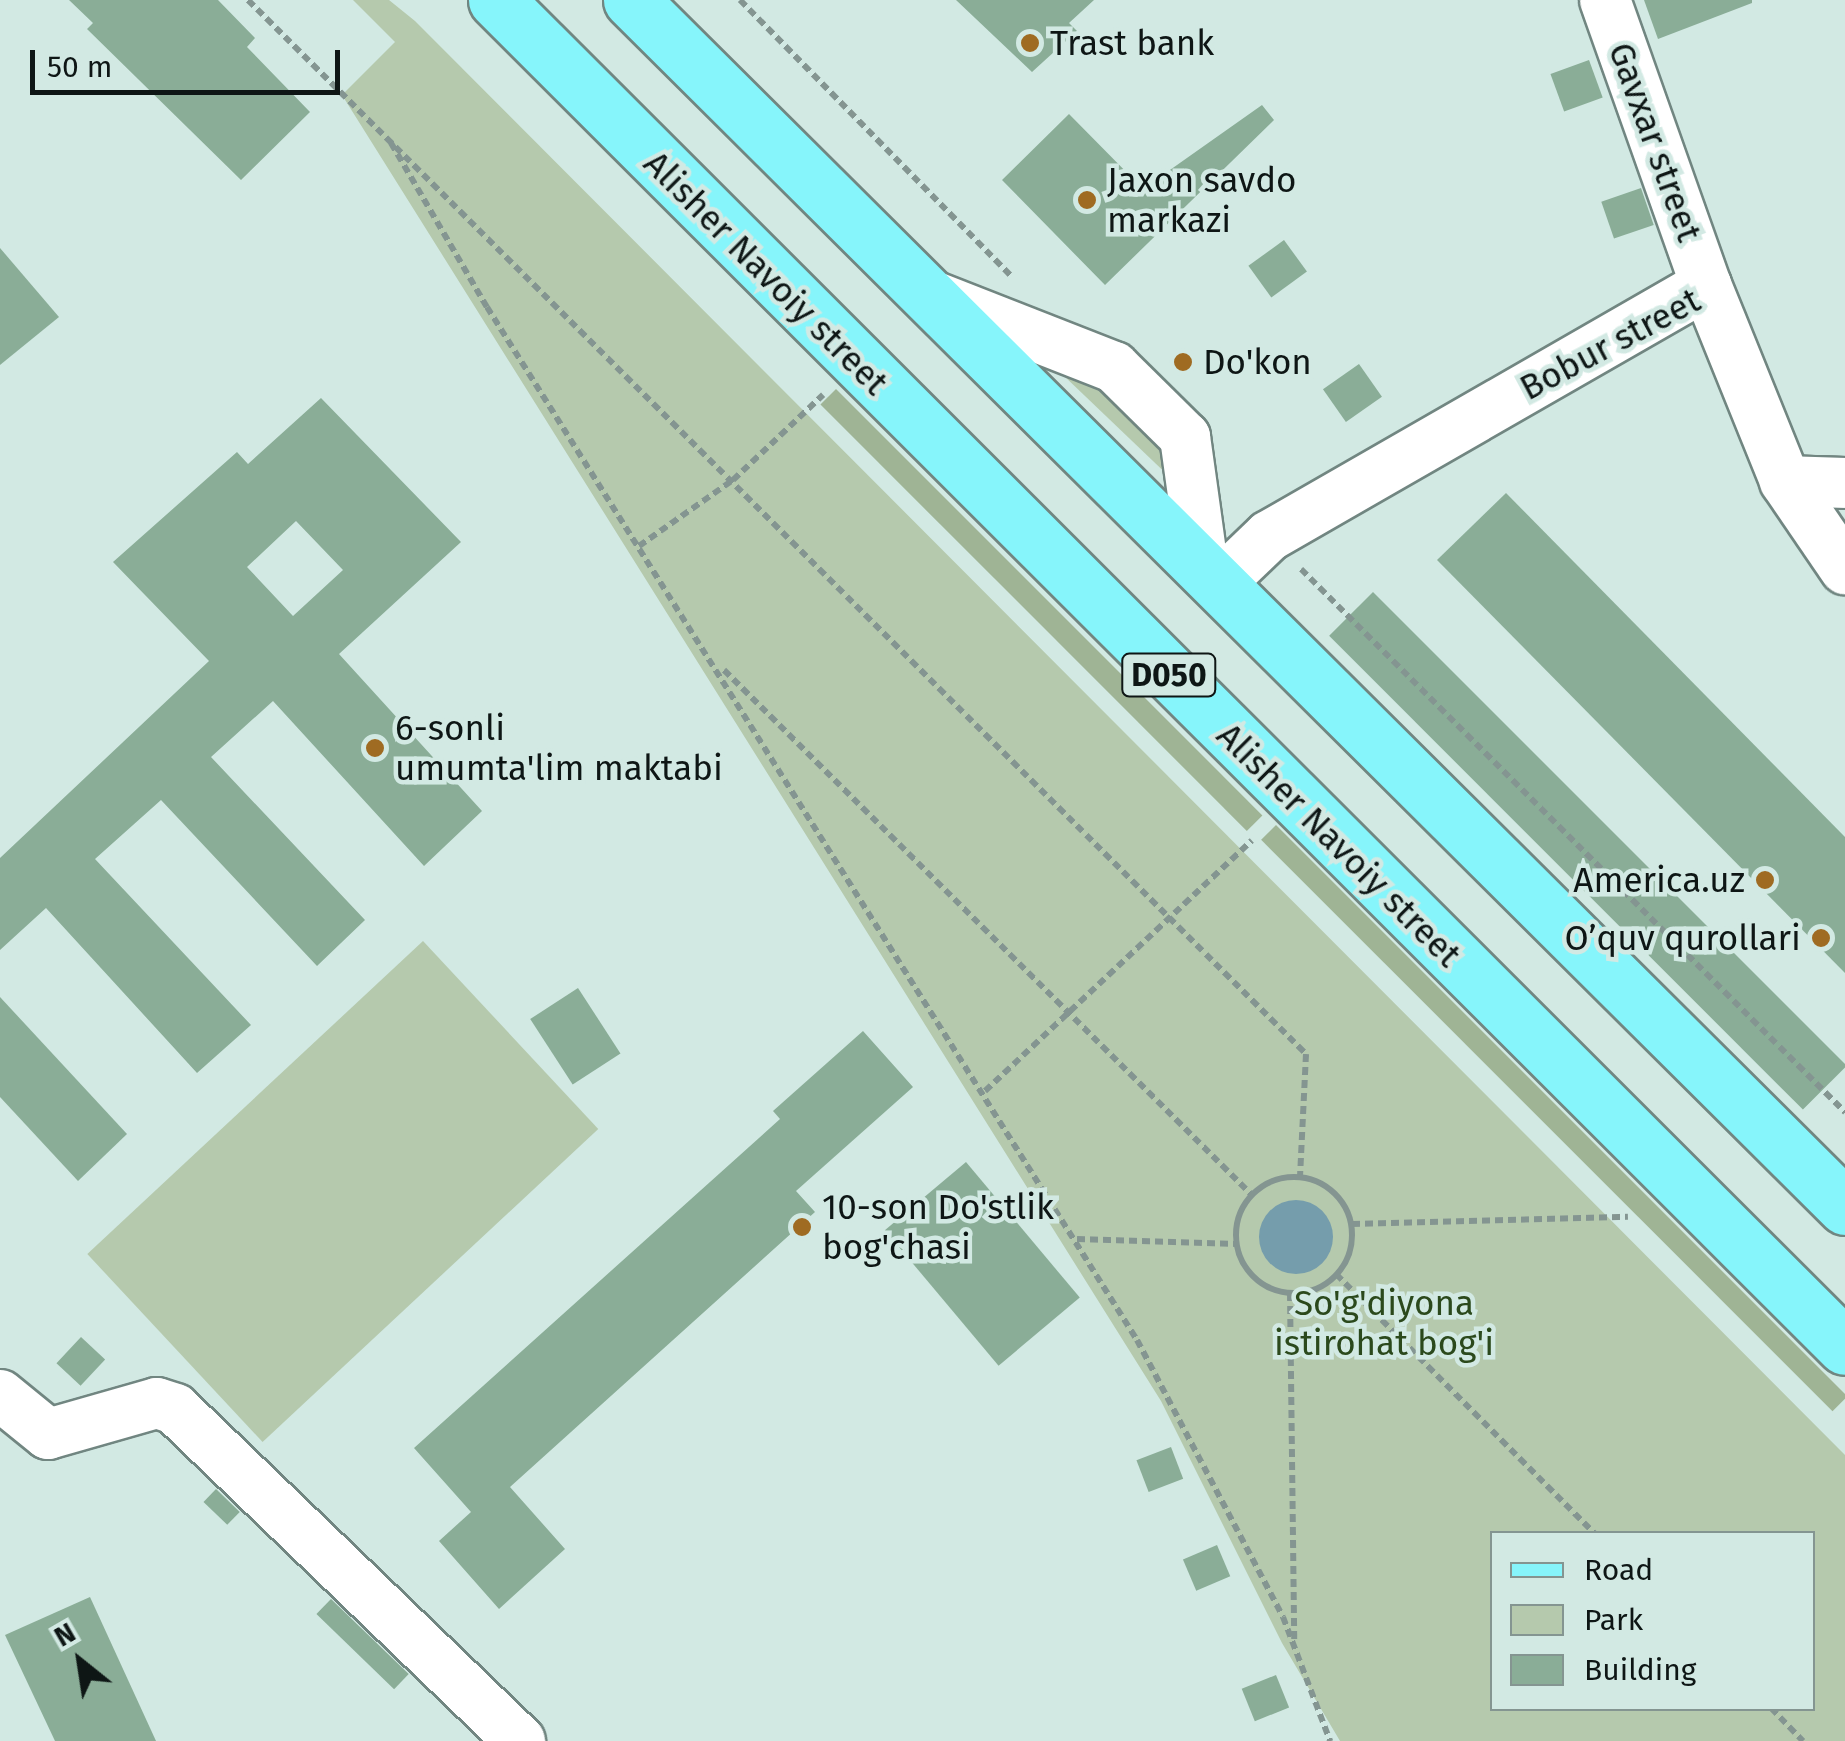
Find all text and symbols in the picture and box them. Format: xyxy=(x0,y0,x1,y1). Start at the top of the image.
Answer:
place label: Trast bank xyxy=(1050,22,1214,64)
scale bar xyxy=(35,30,345,92)
marker: Trast bank xyxy=(1019,32,1041,54)
street label: Gavxar street xyxy=(1600,37,1710,247)
text: 50 m xyxy=(47,49,112,85)
street label: Alisher Navoiy street xyxy=(635,142,897,404)
place label: Jaxon savdo markazi xyxy=(1107,159,1297,241)
marker: Jaxon savdo markazi xyxy=(1076,189,1098,211)
street label: Bobur street xyxy=(1513,279,1707,409)
place label: Do'kon xyxy=(1203,341,1312,383)
marker: Do'kon xyxy=(1172,351,1194,373)
road number: D050 xyxy=(1119,648,1219,702)
place label: 6-sonli umumta'lim maktabi xyxy=(395,707,723,789)
street label: Alisher Navoiy street xyxy=(1208,714,1470,976)
marker: 6-sonli umumta'lim maktabi xyxy=(364,737,386,759)
place label: America.uz xyxy=(1573,859,1745,901)
marker: America.uz xyxy=(1754,869,1776,891)
place label: O’quv qurollari xyxy=(1564,917,1801,959)
marker: O’quv qurollari xyxy=(1810,927,1832,949)
place label: 10-son Do'stlik bog'chasi xyxy=(822,1186,1054,1268)
marker: 10-son Do'stlik bog'chasi xyxy=(791,1216,813,1238)
park label: So'g'diyona istirohat bog'i xyxy=(1274,1282,1494,1364)
legend xyxy=(1490,1531,1815,1711)
text: Road xyxy=(1584,1552,1653,1588)
text: Park xyxy=(1584,1602,1643,1638)
north arrow xyxy=(30,1611,130,1711)
text: N xyxy=(48,1616,81,1654)
text: Building xyxy=(1584,1652,1696,1688)

